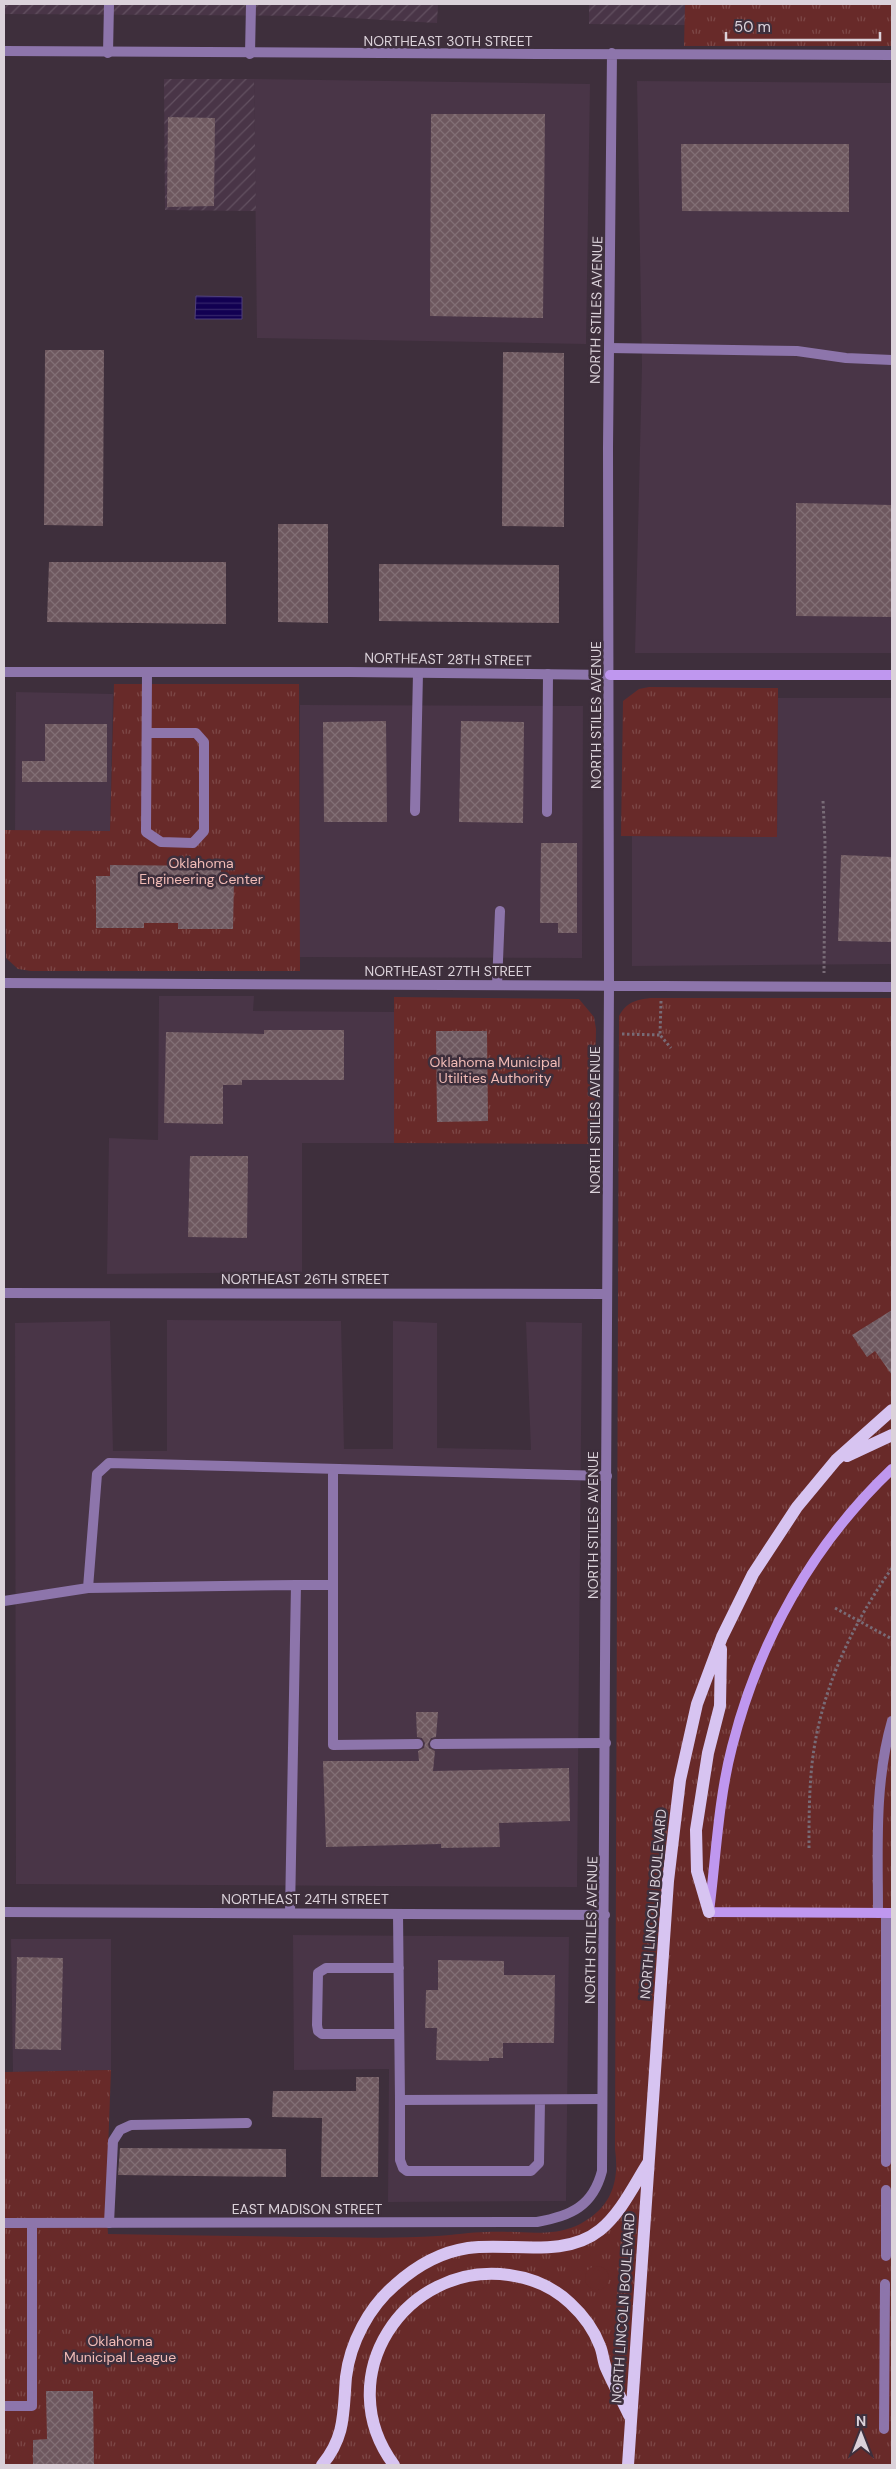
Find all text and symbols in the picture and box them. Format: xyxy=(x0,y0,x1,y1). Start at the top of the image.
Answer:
scale bar xyxy=(726,10,880,42)
text: 50 m xyxy=(734,17,771,37)
street label: NORTHEAST 30TH STREET xyxy=(363,32,533,50)
street label: NORTH STILES AVENUE xyxy=(586,236,606,384)
street label: NORTH STILES AVENUE xyxy=(587,641,605,789)
street label: NORTHEAST 28TH STREET xyxy=(364,649,532,669)
park label: Oklahoma Engineering Center xyxy=(139,854,263,888)
street label: NORTHEAST 27TH STREET xyxy=(364,962,532,980)
street label: NORTH STILES AVENUE xyxy=(586,1046,604,1194)
park label: Oklahoma Municipal Utilities Authority xyxy=(430,1053,560,1087)
street label: NORTHEAST 26TH STREET xyxy=(221,1270,389,1288)
street label: NORTH STILES AVENUE xyxy=(584,1451,602,1599)
street label: NORTH LINCOLN BOULEVARD xyxy=(636,1808,670,2000)
street label: NORTH STILES AVENUE xyxy=(581,1856,601,2004)
street label: NORTHEAST 24TH STREET xyxy=(221,1890,389,1908)
street label: EAST MADISON STREET xyxy=(232,2200,383,2218)
street label: NORTH LINCOLN BOULEVARD xyxy=(607,2212,639,2404)
park label: Oklahoma Municipal League xyxy=(64,2332,176,2366)
north arrow xyxy=(836,2409,886,2459)
text: N xyxy=(856,2412,866,2430)

